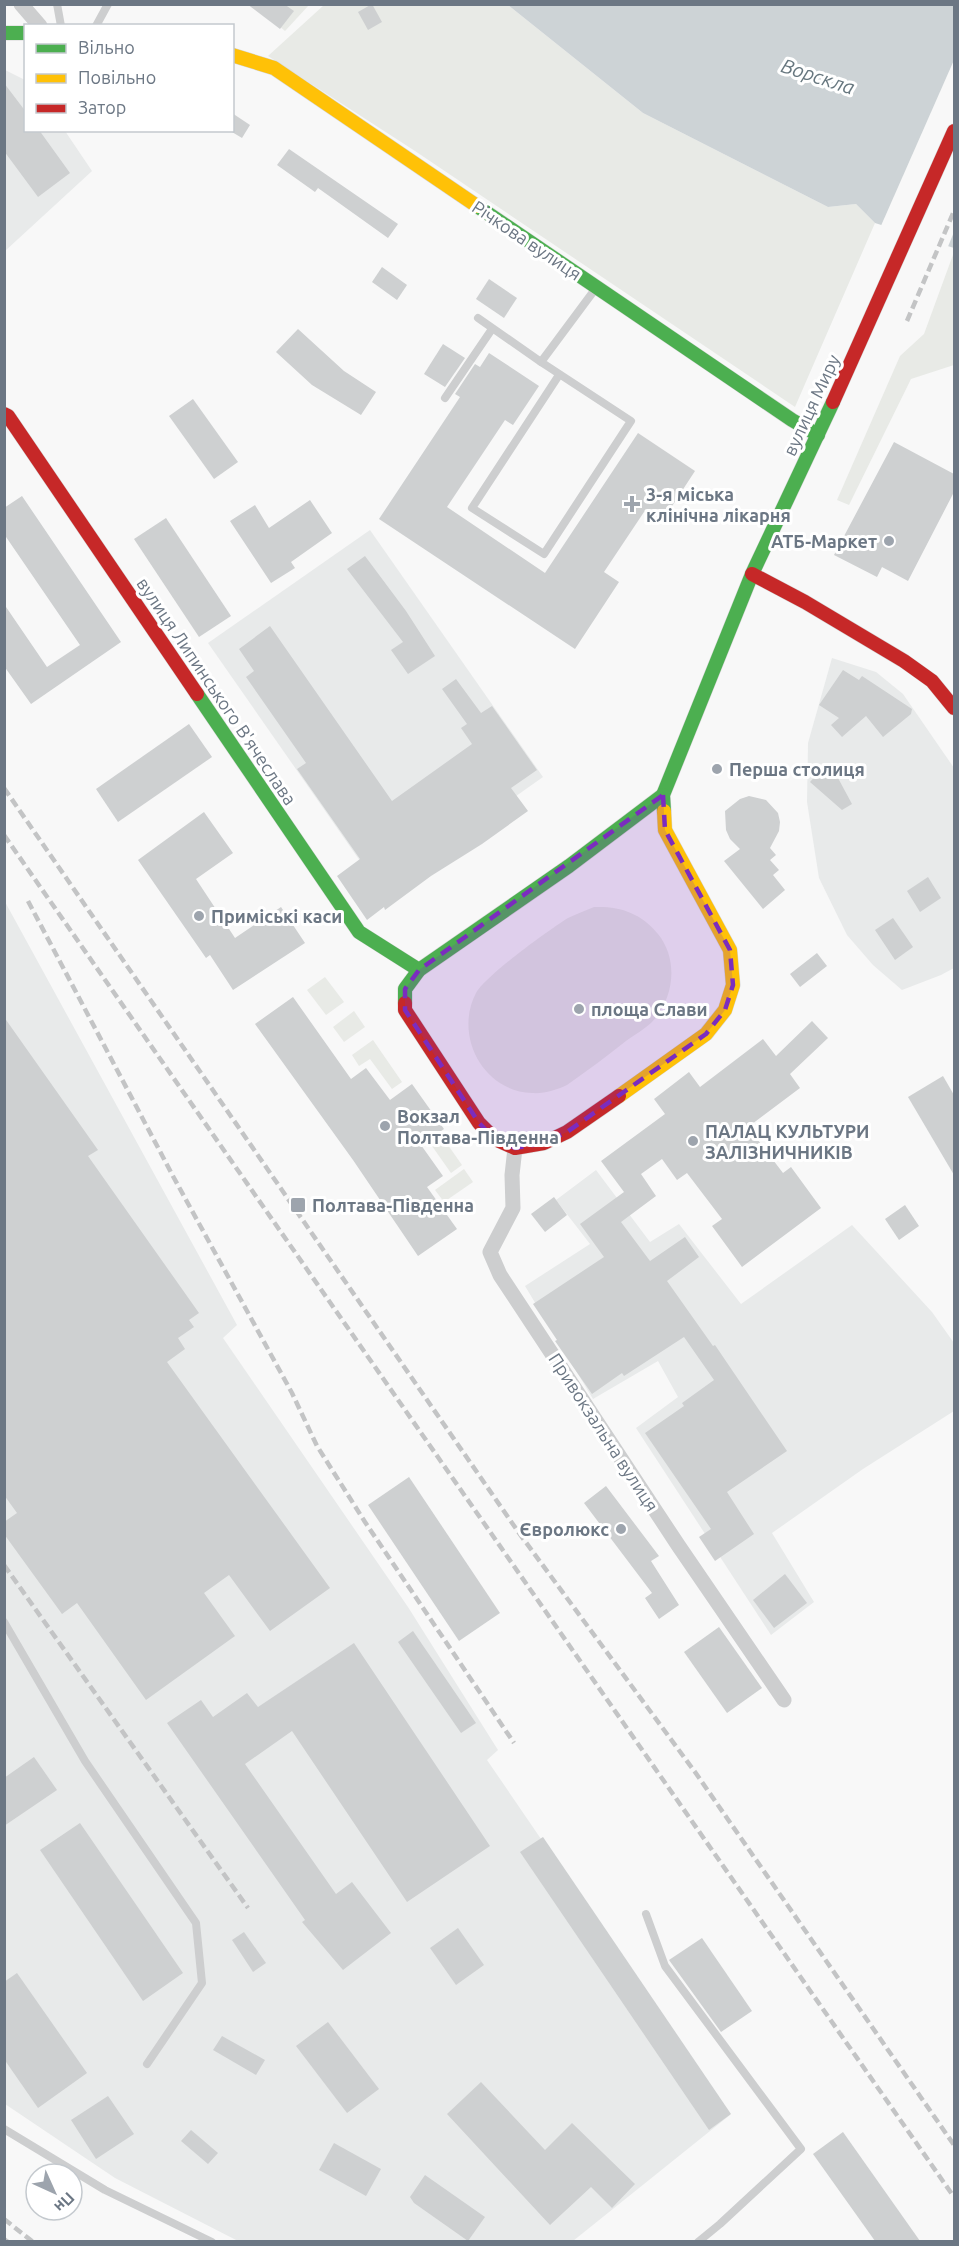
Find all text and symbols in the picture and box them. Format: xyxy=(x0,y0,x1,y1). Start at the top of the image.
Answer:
legend xyxy=(24,24,234,132)
text: Вільно xyxy=(78,37,135,57)
water label: Ворскла xyxy=(778,53,858,99)
text: Повільно xyxy=(78,67,156,87)
text: Затор xyxy=(78,97,126,117)
street label: Річкова вулиця xyxy=(469,196,585,284)
street label: вулиця Миру xyxy=(779,351,843,459)
place label: 3-я міська клінічна лікарня xyxy=(646,484,791,525)
marker: 3-я міська клінічна лікарня xyxy=(623,495,641,513)
place label: АТБ-Маркет xyxy=(771,531,877,551)
marker: АТБ-Маркет xyxy=(882,534,896,548)
street label: вулиця Липинського В'ячеслава xyxy=(133,574,301,808)
place label: Перша столиця xyxy=(729,759,865,779)
marker: Перша столиця xyxy=(710,762,724,776)
place label: Приміські каси xyxy=(211,906,342,926)
marker: Приміські каси xyxy=(192,909,206,923)
place label: площа Слави xyxy=(591,999,708,1019)
marker: площа Слави xyxy=(572,1002,586,1016)
place label: Вокзал Полтава-Південна xyxy=(397,1106,559,1147)
marker: Вокзал Полтава-Південна xyxy=(378,1119,392,1133)
place label: ПАЛАЦ КУЛЬТУРИ ЗАЛIЗНИЧНИКIВ xyxy=(705,1121,870,1162)
marker: ПАЛАЦ КУЛЬТУРИ ЗАЛIЗНИЧНИКIВ xyxy=(686,1134,700,1148)
place label: Полтава-Південна xyxy=(312,1195,474,1215)
marker: Полтава-Південна xyxy=(289,1196,307,1214)
street label: Привокзальна вулиця xyxy=(545,1349,663,1515)
place label: Євролюкс xyxy=(520,1519,609,1539)
marker: Євролюкс xyxy=(614,1522,628,1536)
north arrow xyxy=(24,2162,84,2222)
text: Пн xyxy=(51,2189,78,2216)

